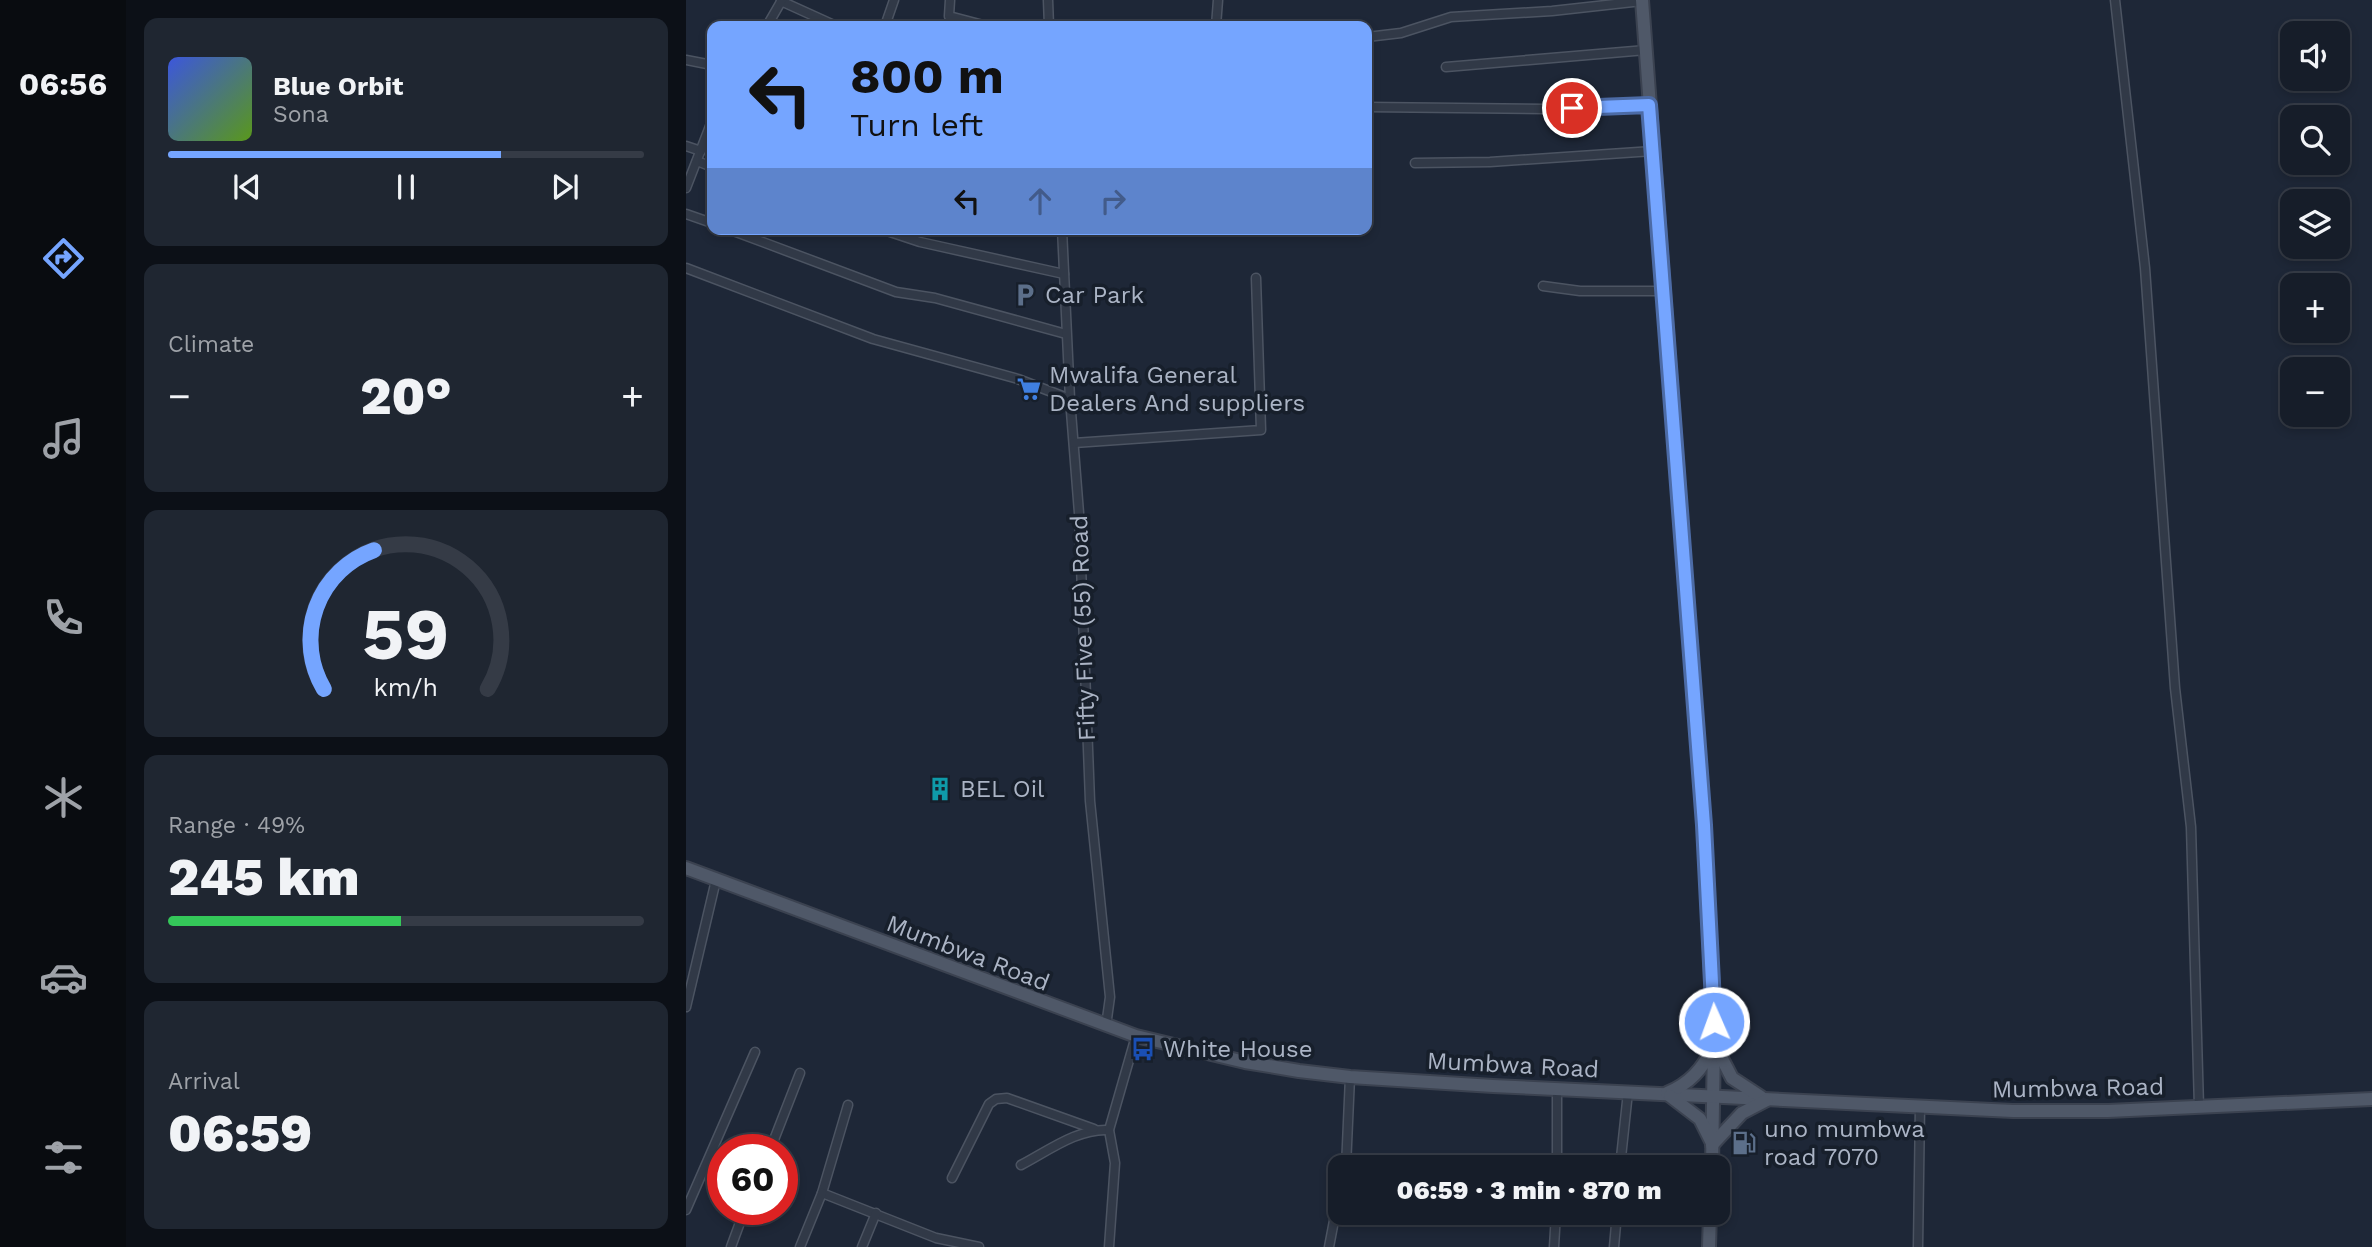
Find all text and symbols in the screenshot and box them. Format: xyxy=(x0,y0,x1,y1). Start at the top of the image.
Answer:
map controls xyxy=(2280,21,2350,427)
button: sound xyxy=(2280,21,2350,91)
text: 800 m xyxy=(850,47,1004,105)
icon: left xyxy=(735,49,826,140)
text: 06:56 xyxy=(19,65,107,103)
text: Blue Orbit xyxy=(273,71,403,101)
pin xyxy=(1542,78,1602,138)
icon: arrive xyxy=(1553,89,1591,127)
text: Sona xyxy=(273,101,329,128)
button: search xyxy=(2280,105,2350,175)
text: Turn left xyxy=(850,106,983,144)
icon: previous xyxy=(228,168,266,206)
icon: pause xyxy=(387,168,425,206)
icon: next xyxy=(546,168,584,206)
icon: left xyxy=(948,182,986,220)
icon: ahead xyxy=(1021,182,1059,220)
icon: right xyxy=(1094,182,1132,220)
button: layers xyxy=(2280,189,2350,259)
icon: directions xyxy=(39,234,88,283)
button: + xyxy=(2280,273,2350,343)
parking icon: Car Park xyxy=(1011,281,1039,309)
place label: Car Park xyxy=(1045,281,1144,309)
text: Climate xyxy=(168,331,254,358)
button: − xyxy=(2280,357,2350,427)
place label: Mwalifa General Dealers And suppliers xyxy=(1049,361,1305,417)
text: 20° xyxy=(360,366,452,427)
text: − xyxy=(168,374,191,418)
text: + xyxy=(621,374,644,418)
supermarket icon: Mwalifa General Dealers And suppliers xyxy=(1015,375,1043,403)
icon: music xyxy=(39,414,88,463)
street label: Fifty Five (55) Road xyxy=(1065,515,1101,741)
text: 59 xyxy=(362,592,450,678)
icon: phone xyxy=(39,593,88,642)
text: km/h xyxy=(374,673,438,702)
icon: climate xyxy=(39,773,88,822)
building icon: BEL Oil xyxy=(926,775,954,803)
place label: BEL Oil xyxy=(960,775,1045,803)
text: Range · 49% xyxy=(168,812,305,839)
text: 245 km xyxy=(168,847,360,908)
street label: Mumbwa Road xyxy=(883,909,1053,997)
icon: car xyxy=(39,953,88,1002)
position arrow xyxy=(1677,985,1751,1059)
bus stop icon: White House xyxy=(1129,1035,1157,1063)
place label: White House xyxy=(1163,1035,1313,1063)
street label: Mumbwa Road xyxy=(1426,1047,1600,1083)
text: Arrival xyxy=(168,1068,240,1095)
street label: Mumbwa Road xyxy=(1992,1072,2164,1104)
text: 06:59 xyxy=(168,1103,312,1164)
place label: uno mumbwa road 7070 xyxy=(1764,1115,1925,1171)
fuel station icon: uno mumbwa road 7070 xyxy=(1730,1129,1758,1157)
icon: filters xyxy=(39,1133,88,1182)
speed limit sign: 60 xyxy=(707,1134,798,1225)
text: 06:59 · 3 min · 870 m xyxy=(1396,1175,1662,1205)

